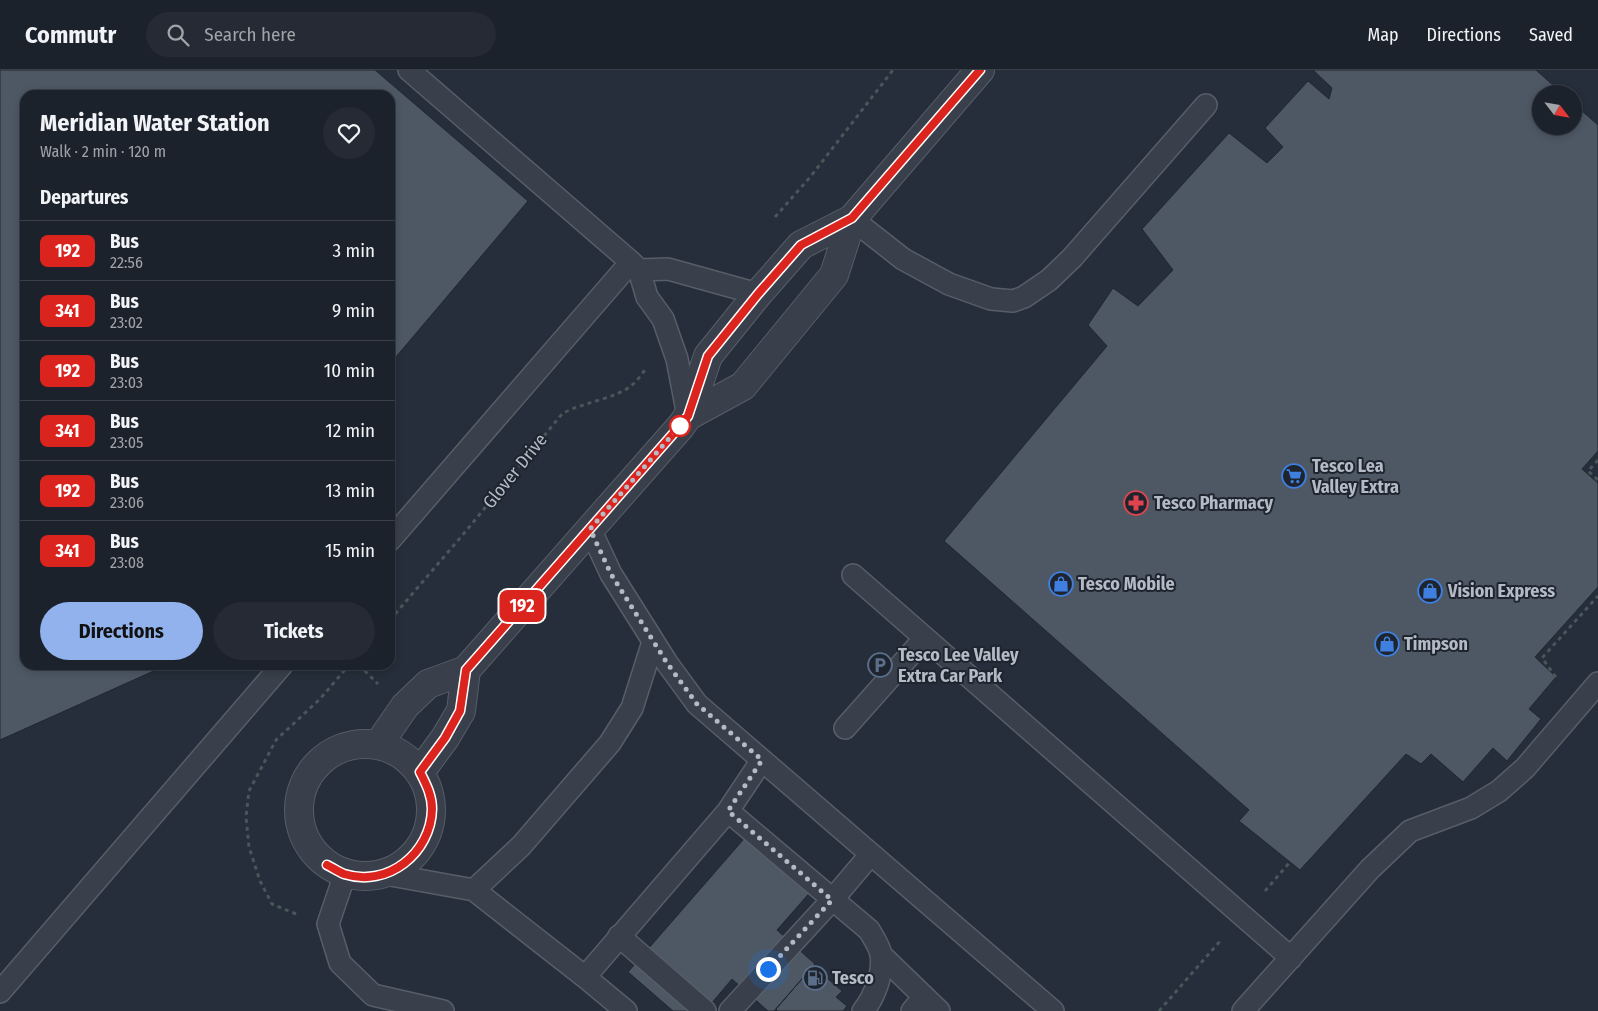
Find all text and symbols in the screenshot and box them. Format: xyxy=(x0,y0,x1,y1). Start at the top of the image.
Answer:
search box xyxy=(146,12,496,57)
text: Commutr xyxy=(25,21,116,49)
icon: search xyxy=(164,21,192,49)
text: Search here xyxy=(204,23,296,46)
text: Map xyxy=(1367,24,1399,46)
text: Directions xyxy=(1427,24,1501,46)
text: Saved xyxy=(1529,24,1573,46)
north arrow xyxy=(1532,85,1582,135)
map controls xyxy=(1532,85,1582,135)
button: heart xyxy=(323,107,375,159)
text: Meridian Water Station xyxy=(40,109,270,137)
text: Walk · 2 min · 120 m xyxy=(40,142,166,161)
text: Departures xyxy=(40,186,128,209)
text: Bus xyxy=(110,230,139,253)
text: 3 min xyxy=(333,239,375,262)
text: 192 xyxy=(55,240,80,262)
text: 22:56 xyxy=(110,253,143,272)
text: Bus xyxy=(110,290,139,313)
text: 9 min xyxy=(332,299,375,322)
text: 341 xyxy=(55,300,80,322)
text: 23:02 xyxy=(110,313,143,332)
text: Bus xyxy=(110,350,139,373)
text: 10 min xyxy=(324,359,375,382)
text: 192 xyxy=(55,360,80,382)
text: 23:03 xyxy=(110,373,143,392)
text: Bus xyxy=(110,410,139,433)
unlabelled marker xyxy=(669,415,691,437)
text: 12 min xyxy=(325,419,375,442)
text: 341 xyxy=(55,420,80,442)
street label: Glover Drive xyxy=(478,429,552,513)
text: 23:05 xyxy=(110,433,143,452)
place label: Tesco Lea Valley Extra xyxy=(1311,455,1399,498)
supermarket icon: Tesco Lea Valley Extra xyxy=(1281,463,1307,489)
text: Bus xyxy=(110,470,139,493)
text: 13 min xyxy=(325,479,375,502)
text: 192 xyxy=(55,480,80,502)
pharmacy icon: Tesco Pharmacy xyxy=(1123,490,1149,516)
place label: Tesco Pharmacy xyxy=(1154,492,1274,514)
text: 23:06 xyxy=(110,493,144,512)
text: Bus xyxy=(110,530,139,553)
text: 15 min xyxy=(325,539,375,562)
text: 341 xyxy=(55,540,80,562)
text: 23:08 xyxy=(110,553,144,572)
shop icon: Tesco Mobile xyxy=(1048,571,1074,597)
place label: Tesco Mobile xyxy=(1078,573,1175,595)
shop icon: Vision Express xyxy=(1417,578,1443,604)
place label: Vision Express xyxy=(1447,580,1555,602)
line badge: 192 xyxy=(493,590,551,622)
text: 192 xyxy=(509,595,535,617)
button: Directions xyxy=(40,602,203,660)
button: Tickets xyxy=(213,602,375,660)
shop icon: Timpson xyxy=(1374,631,1400,657)
place label: Timpson xyxy=(1404,633,1468,655)
place label: Tesco Lee Valley Extra Car Park xyxy=(898,644,1019,687)
parking icon: Tesco Lee Valley Extra Car Park xyxy=(867,652,893,678)
your location xyxy=(756,957,781,982)
fuel station icon: Tesco xyxy=(802,965,828,991)
place label: Tesco xyxy=(832,967,874,989)

